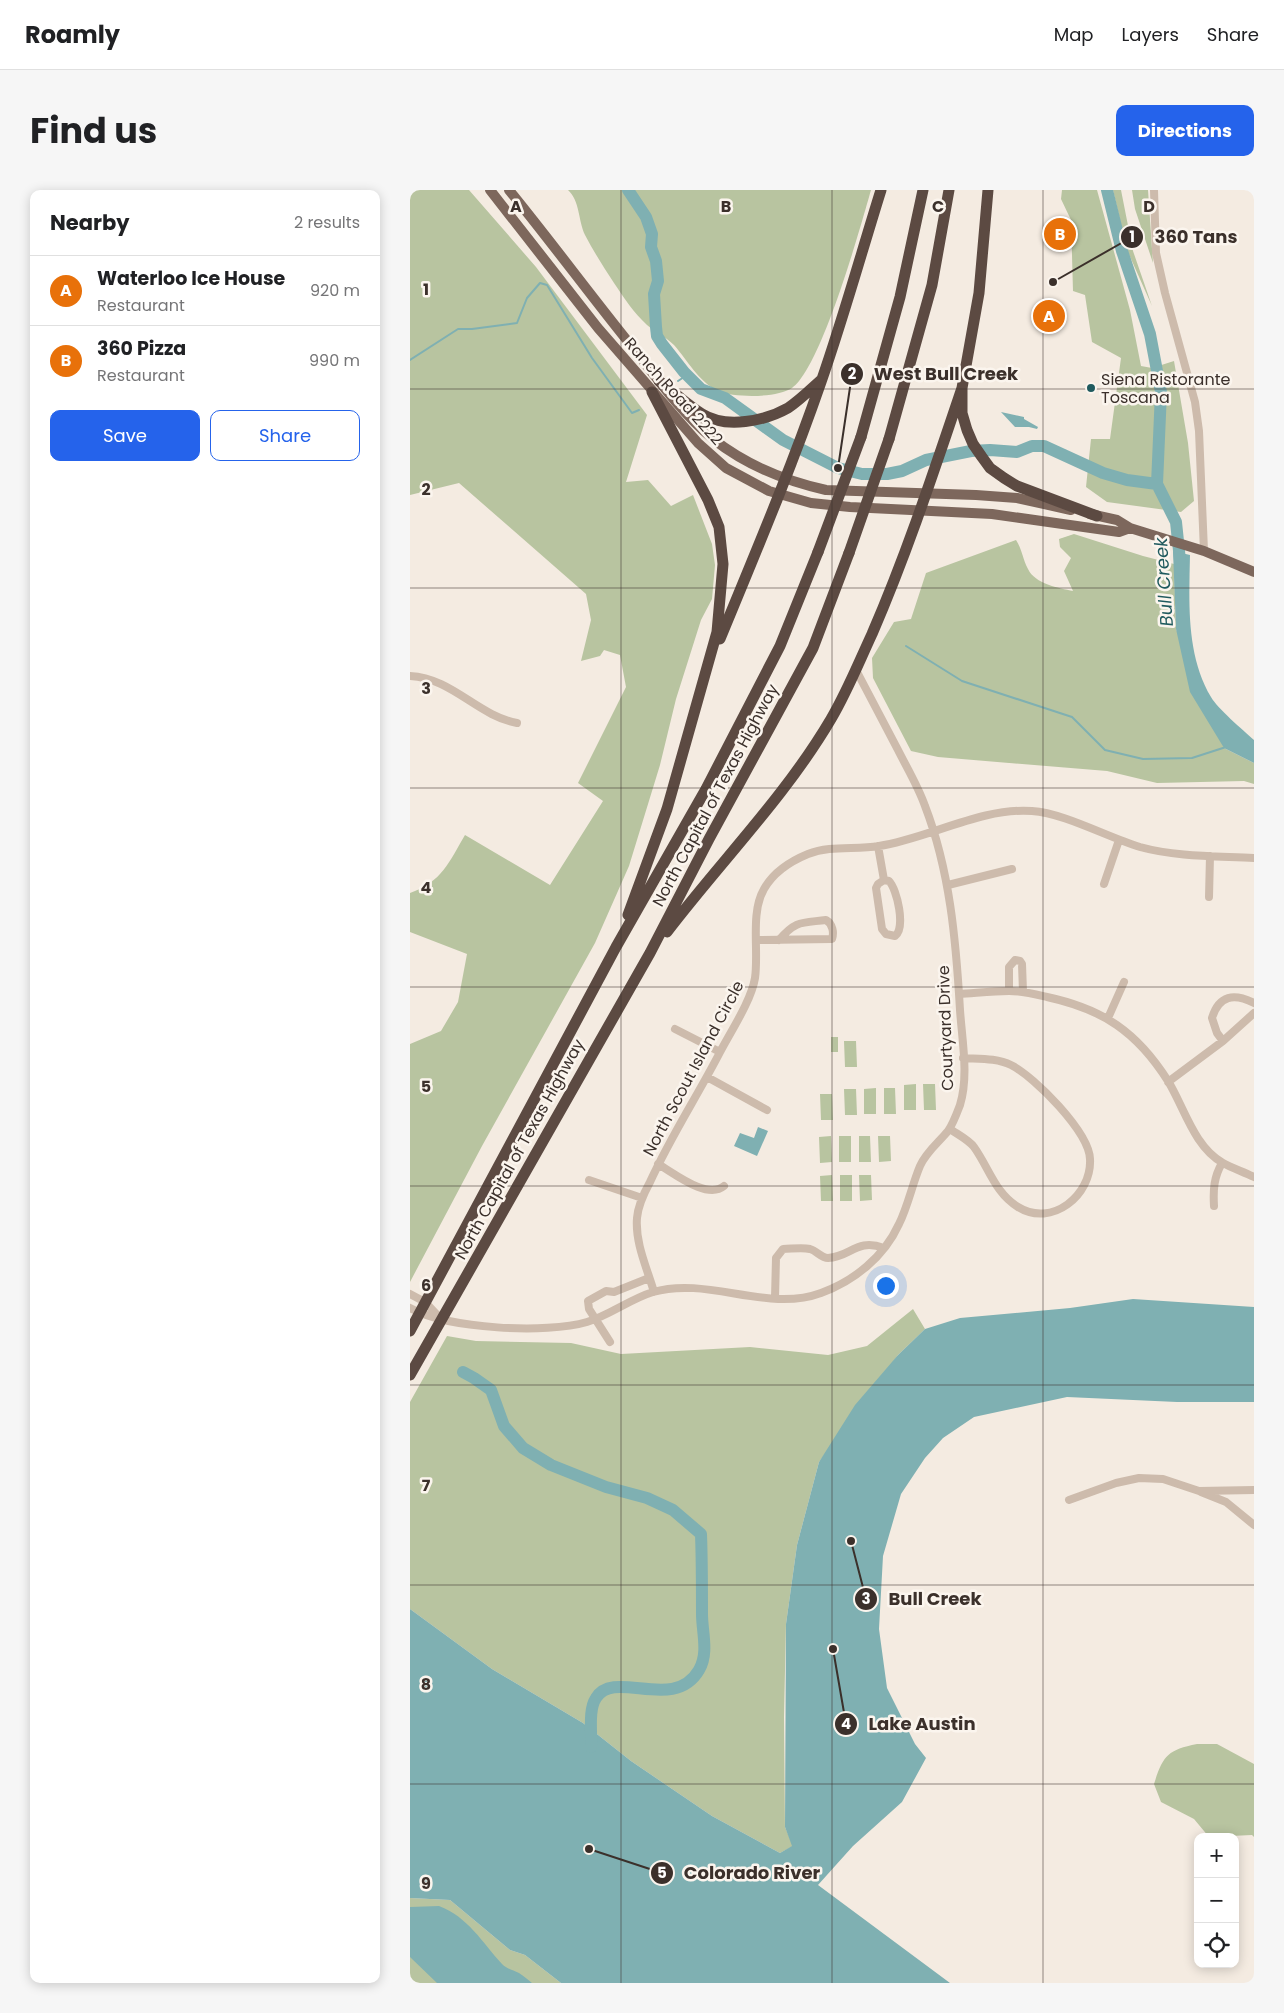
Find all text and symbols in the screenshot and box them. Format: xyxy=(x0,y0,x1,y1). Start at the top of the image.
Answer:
text: Roamly xyxy=(25,18,120,51)
text: Map xyxy=(1054,22,1094,47)
text: Layers xyxy=(1122,22,1179,47)
text: Share xyxy=(1207,22,1259,47)
button: Directions xyxy=(1116,105,1254,156)
text: Find us xyxy=(30,106,157,155)
text: A xyxy=(510,195,522,218)
text: B xyxy=(721,195,731,218)
text: C xyxy=(932,195,944,218)
text: D xyxy=(1143,195,1155,218)
text: Nearby xyxy=(50,208,130,237)
text: 2 results xyxy=(294,211,360,234)
pin: B xyxy=(1044,215,1076,253)
callout: 360 Tans xyxy=(1119,220,1247,253)
text: 360 Tans xyxy=(1155,224,1237,249)
text: 1 xyxy=(1129,226,1135,247)
text: Waterloo Ice House xyxy=(97,265,285,292)
text: 1 xyxy=(423,278,429,301)
text: A xyxy=(60,279,72,302)
text: 920 m xyxy=(310,279,360,302)
text: Restaurant xyxy=(97,294,185,317)
pin: A xyxy=(1033,297,1065,335)
street label: Ranch Road 2222 xyxy=(619,332,728,450)
text: 360 Pizza xyxy=(97,335,186,362)
text: B xyxy=(61,349,71,372)
text: 990 m xyxy=(309,349,360,372)
callout: West Bull Creek xyxy=(839,357,1028,390)
text: West Bull Creek xyxy=(874,361,1019,386)
text: 2 xyxy=(848,363,857,384)
text: Restaurant xyxy=(97,364,185,387)
place label: Siena Ristorante Toscana xyxy=(1101,368,1231,409)
marker: Siena Ristorante Toscana xyxy=(1085,382,1097,394)
button: Save xyxy=(50,410,200,461)
button: Share xyxy=(210,410,360,461)
text: 2 xyxy=(421,478,431,501)
water label: Bull Creek xyxy=(1148,536,1179,627)
text: 3 xyxy=(421,677,431,700)
street label: North Capital of Texas Highway xyxy=(647,680,784,911)
text: 4 xyxy=(421,876,432,899)
street label: Courtyard Drive xyxy=(932,965,959,1091)
street label: North Scout Island Circle xyxy=(637,976,750,1160)
street label: North Capital of Texas Highway xyxy=(449,1035,590,1264)
text: 5 xyxy=(421,1075,431,1098)
your location xyxy=(873,1273,899,1299)
text: 6 xyxy=(421,1274,431,1297)
text: 7 xyxy=(422,1474,431,1497)
callout: Bull Creek xyxy=(854,1582,992,1615)
text: Bull Creek xyxy=(888,1586,982,1611)
text: 3 xyxy=(861,1588,871,1609)
text: 8 xyxy=(421,1673,431,1696)
callout: Lake Austin xyxy=(833,1707,985,1740)
text: Lake Austin xyxy=(868,1711,976,1736)
text: 4 xyxy=(841,1713,851,1734)
map controls xyxy=(1194,1833,1239,1968)
button: + xyxy=(1194,1833,1239,1878)
callout: Colorado River xyxy=(649,1856,831,1889)
text: Colorado River xyxy=(684,1860,821,1885)
text: 5 xyxy=(657,1862,667,1883)
text: 9 xyxy=(421,1872,431,1895)
button: − xyxy=(1194,1878,1239,1923)
button: locate xyxy=(1194,1923,1239,1968)

